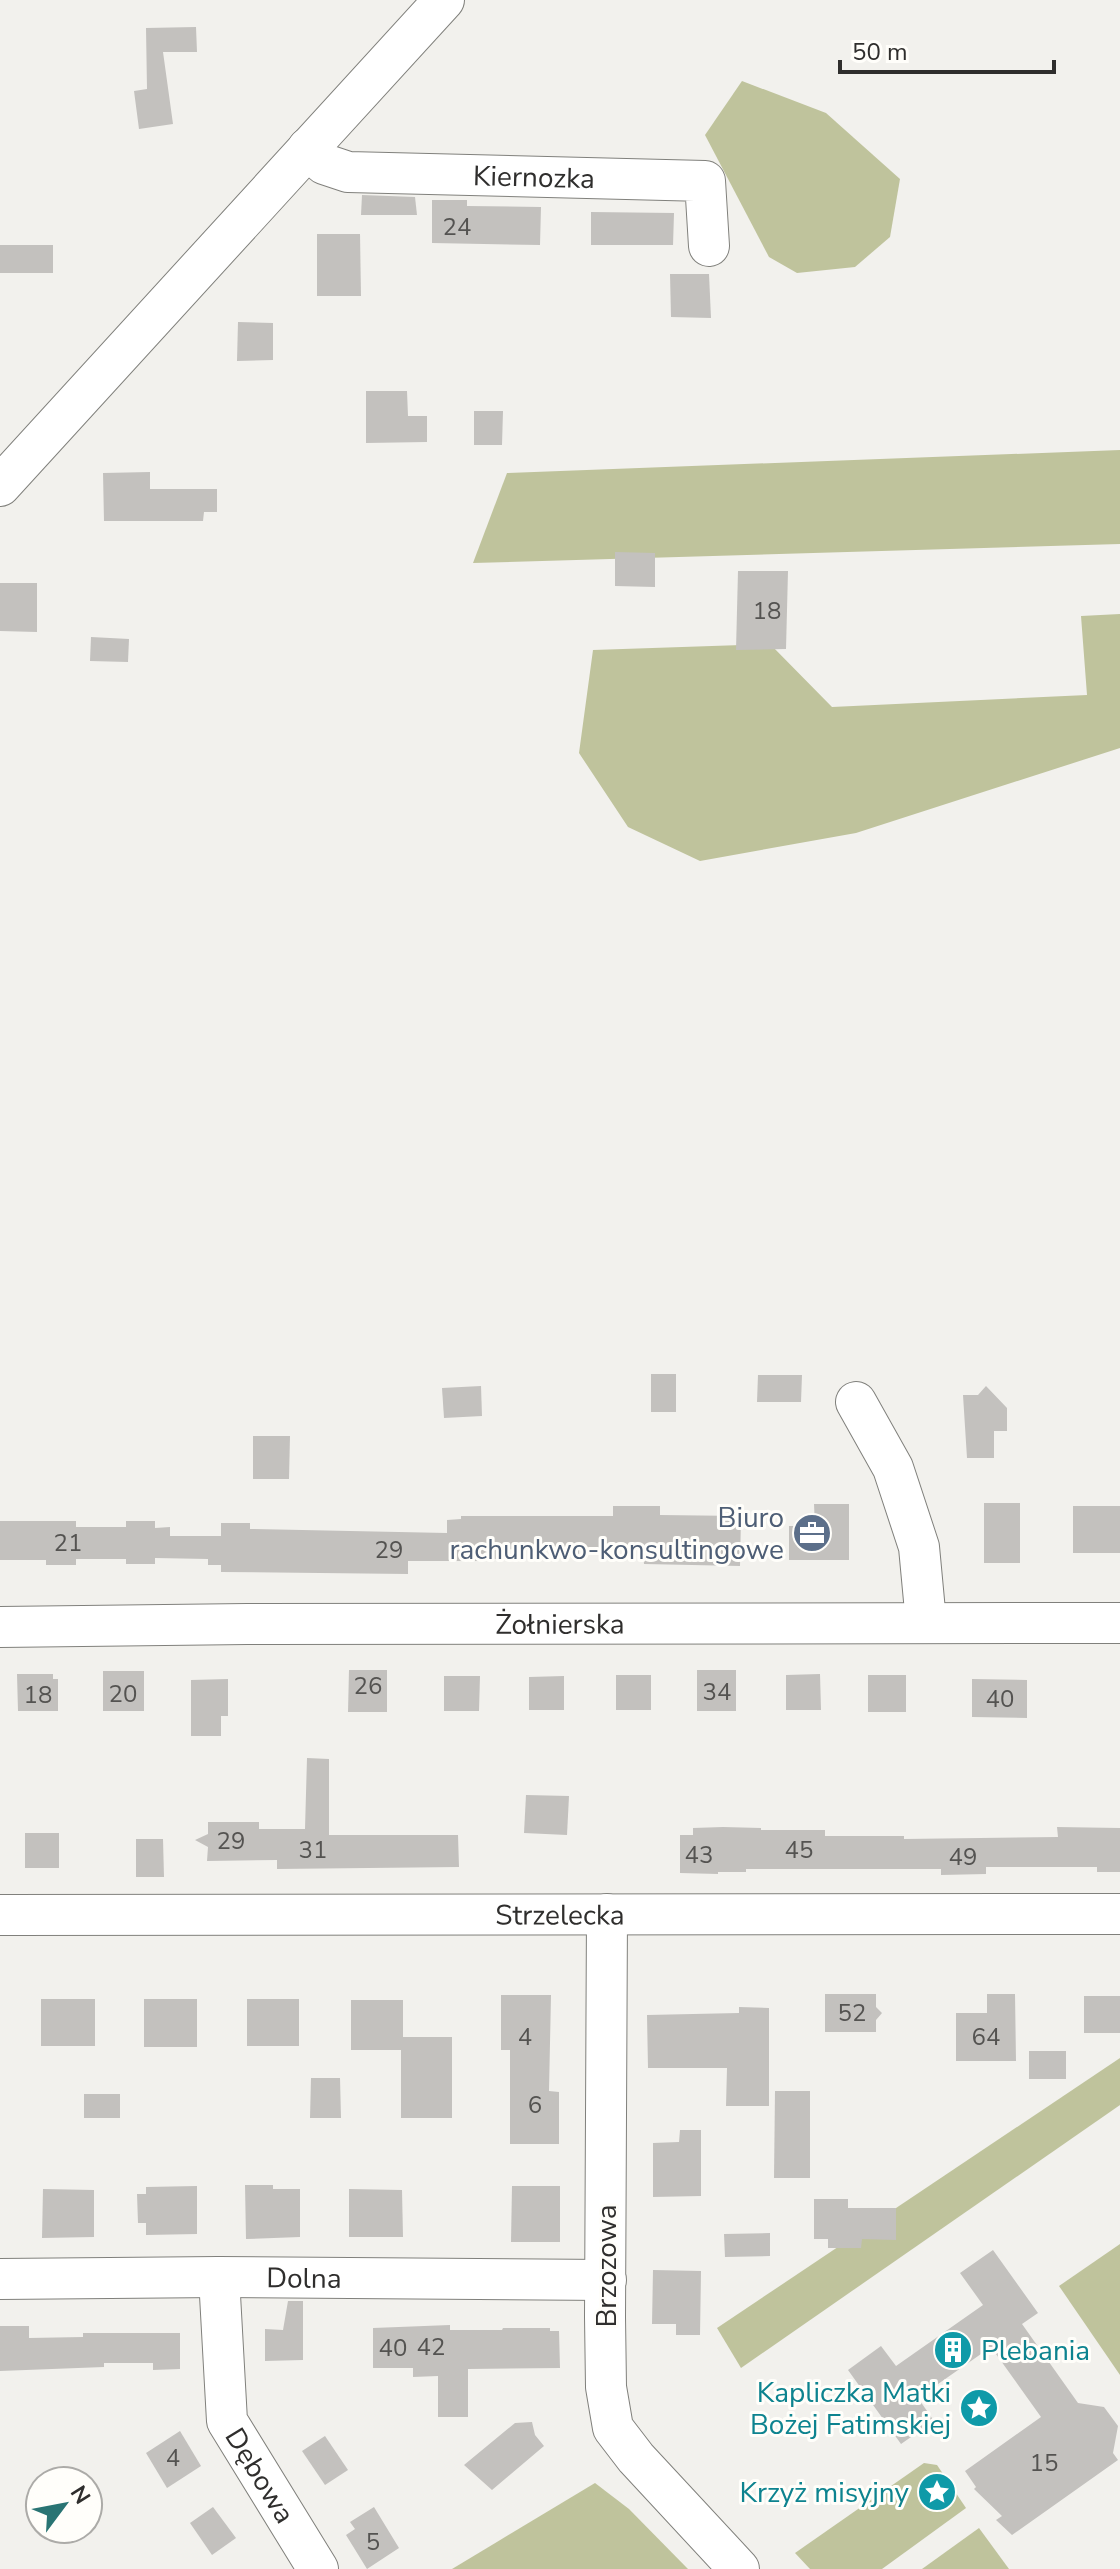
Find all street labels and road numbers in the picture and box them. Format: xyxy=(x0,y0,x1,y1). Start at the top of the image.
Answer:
street label: Kiernozka xyxy=(473,157,595,198)
street label: Żołnierska xyxy=(495,1606,625,1644)
street label: Strzelecka xyxy=(495,1896,625,1935)
street label: Brzozowa xyxy=(588,2204,626,2328)
street label: Dolna xyxy=(266,2259,342,2298)
street label: Dębowa xyxy=(216,2421,303,2531)

